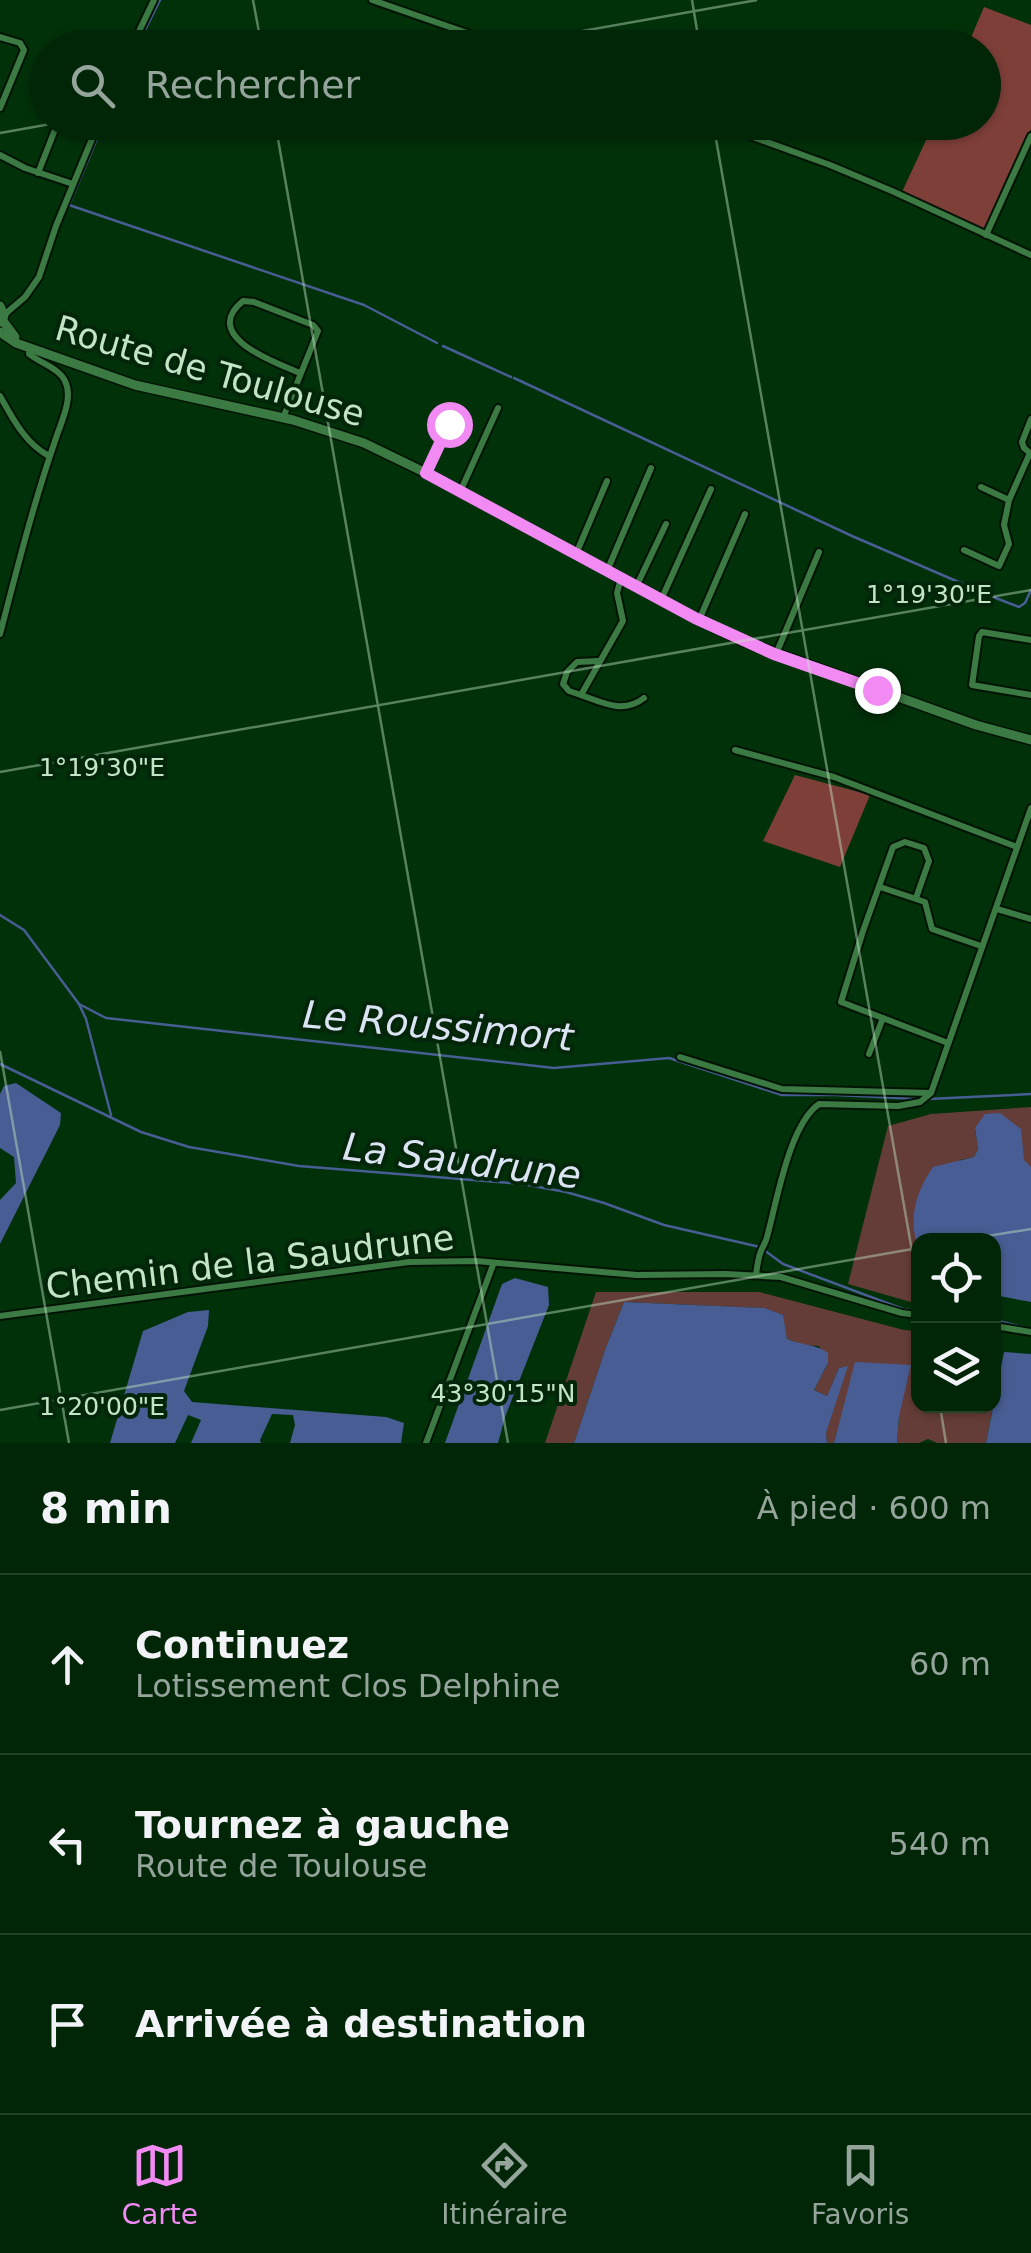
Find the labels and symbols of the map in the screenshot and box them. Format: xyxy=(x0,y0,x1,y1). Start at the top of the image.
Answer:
street label: Route de Toulouse xyxy=(51,308,369,434)
route start xyxy=(427,402,473,448)
text: 1°19'30"E xyxy=(866,580,992,609)
route end xyxy=(855,668,901,714)
text: 1°19'30"E xyxy=(39,753,165,782)
water label: Le Roussimort xyxy=(301,992,577,1060)
water label: La Saudrune xyxy=(341,1125,583,1197)
street label: Chemin de la Saudrune xyxy=(44,1217,456,1307)
text: 43°30'15"N xyxy=(430,1379,576,1408)
text: 1°20'00"E xyxy=(39,1392,165,1421)

